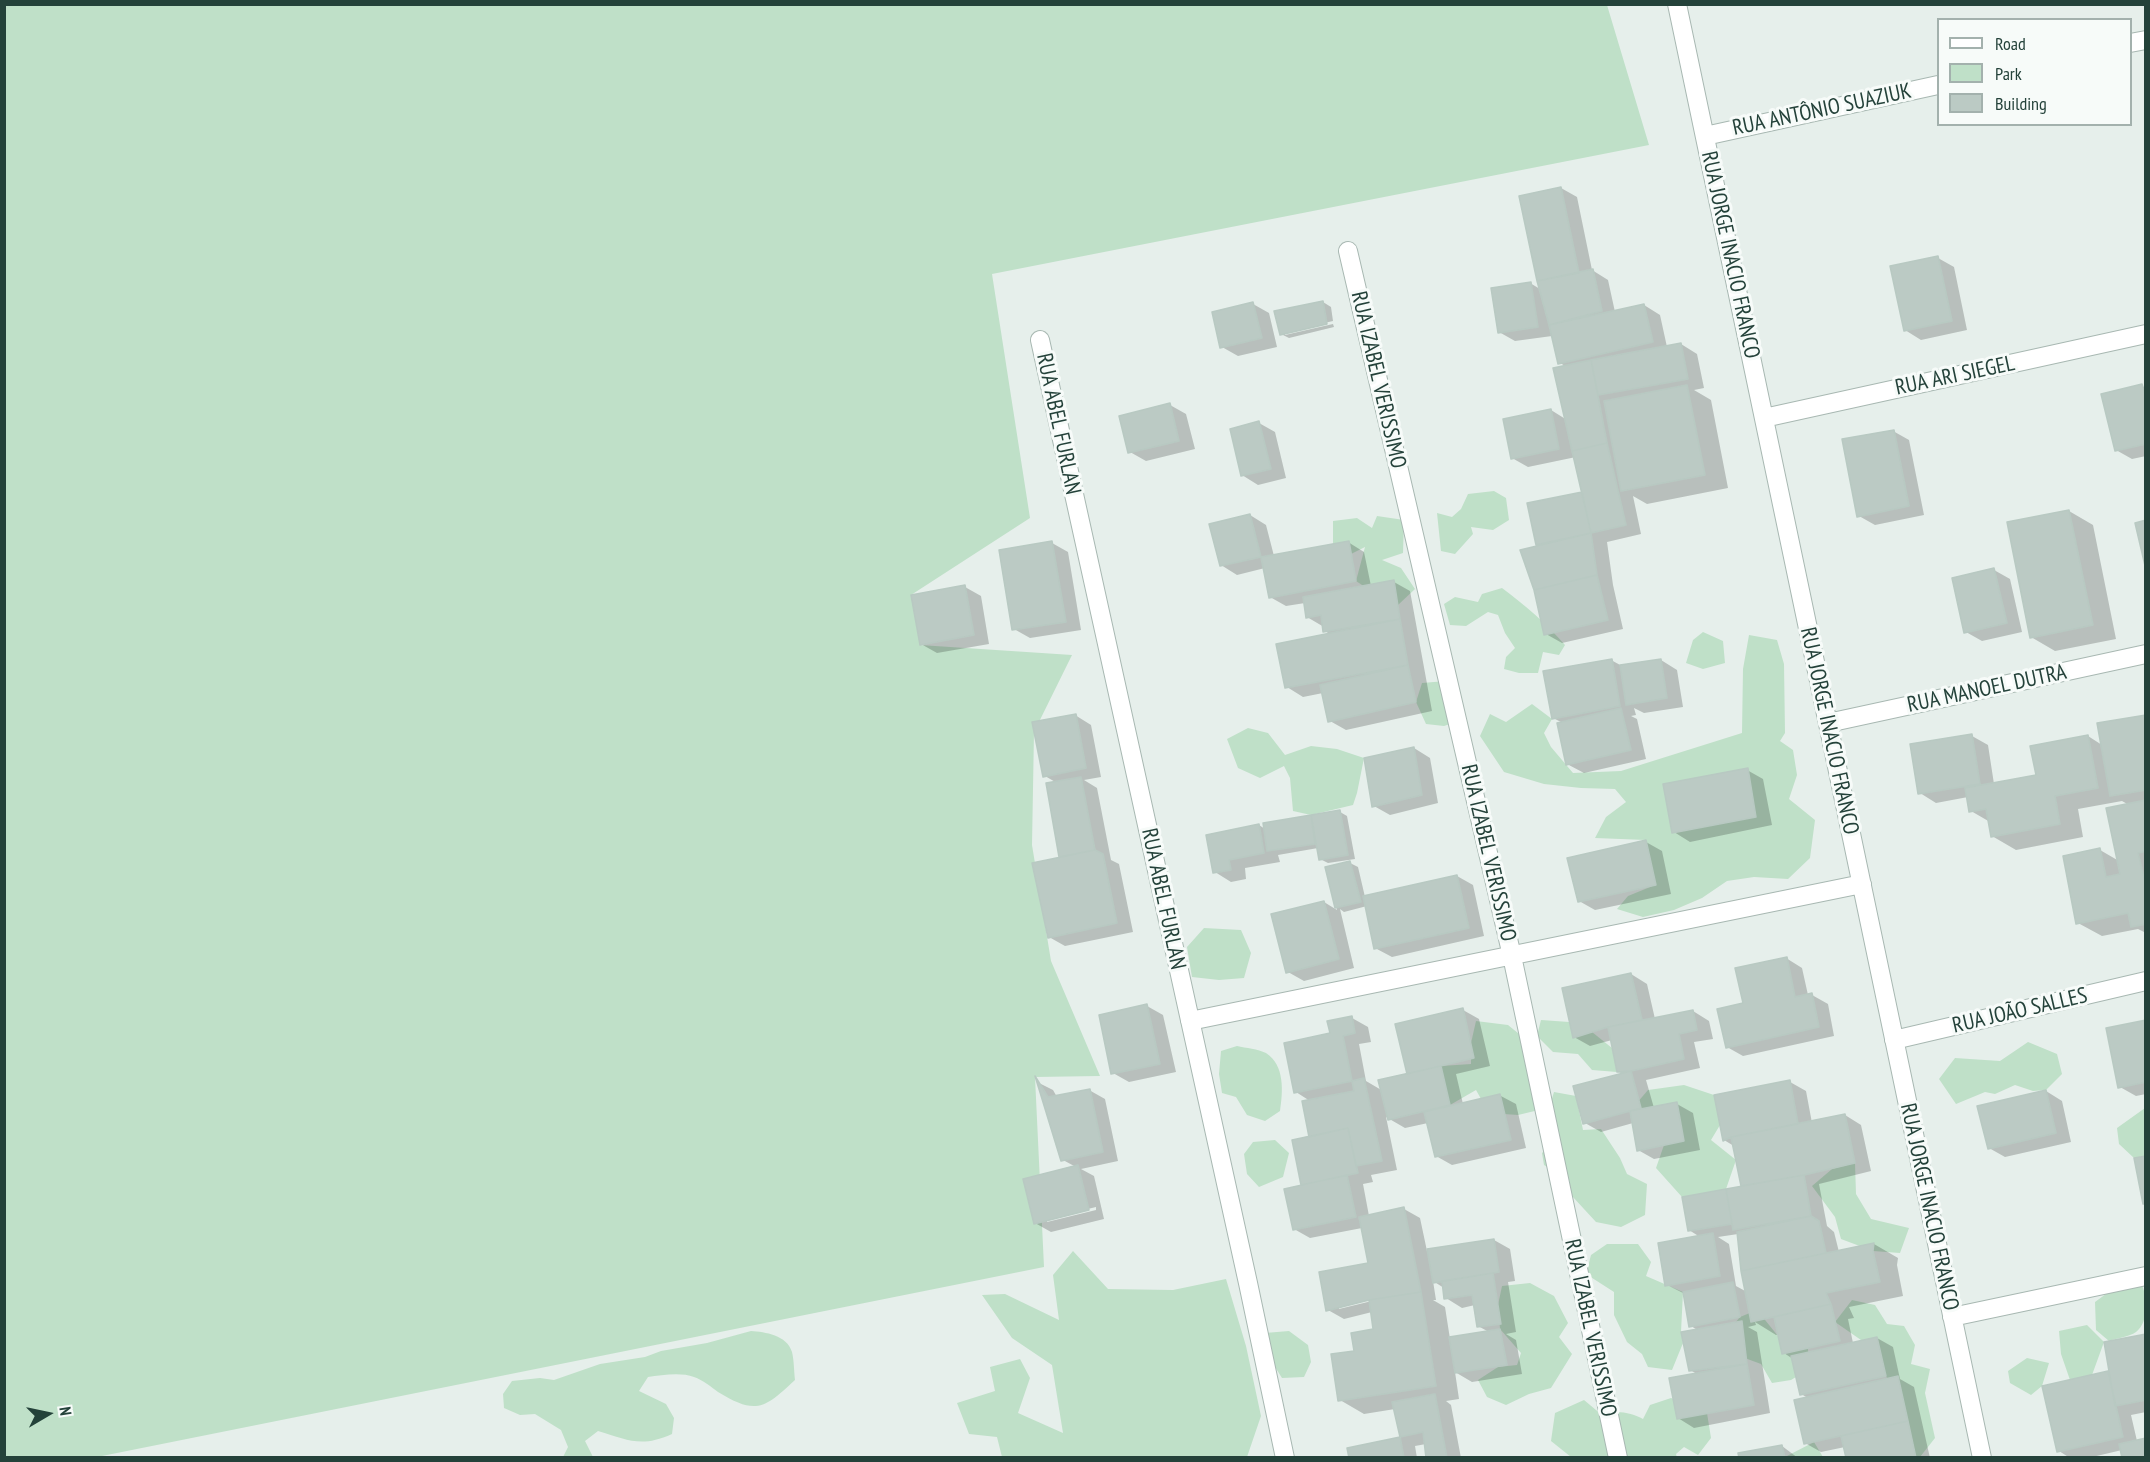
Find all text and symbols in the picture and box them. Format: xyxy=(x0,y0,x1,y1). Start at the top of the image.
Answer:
legend xyxy=(1937,18,2132,126)
text: Road xyxy=(1995,32,2026,55)
text: Park xyxy=(1995,62,2022,85)
street label: RUA ANTÔNIO SUAZIUK xyxy=(1730,78,1914,142)
text: Building xyxy=(1995,92,2047,115)
street label: RUA JORGE INACIO FRANCO xyxy=(1695,149,1765,361)
street label: RUA IZABEL VERISSIMO xyxy=(1345,289,1411,471)
street label: RUA ARI SIEGEL xyxy=(1893,350,2017,402)
street label: RUA ABEL FURLAN xyxy=(1030,351,1086,497)
street label: RUA JORGE INACIO FRANCO xyxy=(1794,625,1864,837)
street label: RUA MANOEL DUTRA xyxy=(1905,659,2069,719)
street label: RUA IZABEL VERISSIMO xyxy=(1455,762,1521,944)
street label: RUA ABEL FURLAN xyxy=(1135,826,1191,972)
street label: RUA JOÃO SALLES xyxy=(1950,983,2090,1039)
street label: RUA JORGE INACIO FRANCO xyxy=(1894,1101,1964,1313)
street label: RUA IZABEL VERISSIMO xyxy=(1558,1237,1622,1419)
north arrow xyxy=(18,1384,78,1444)
text: N xyxy=(55,1405,76,1417)

